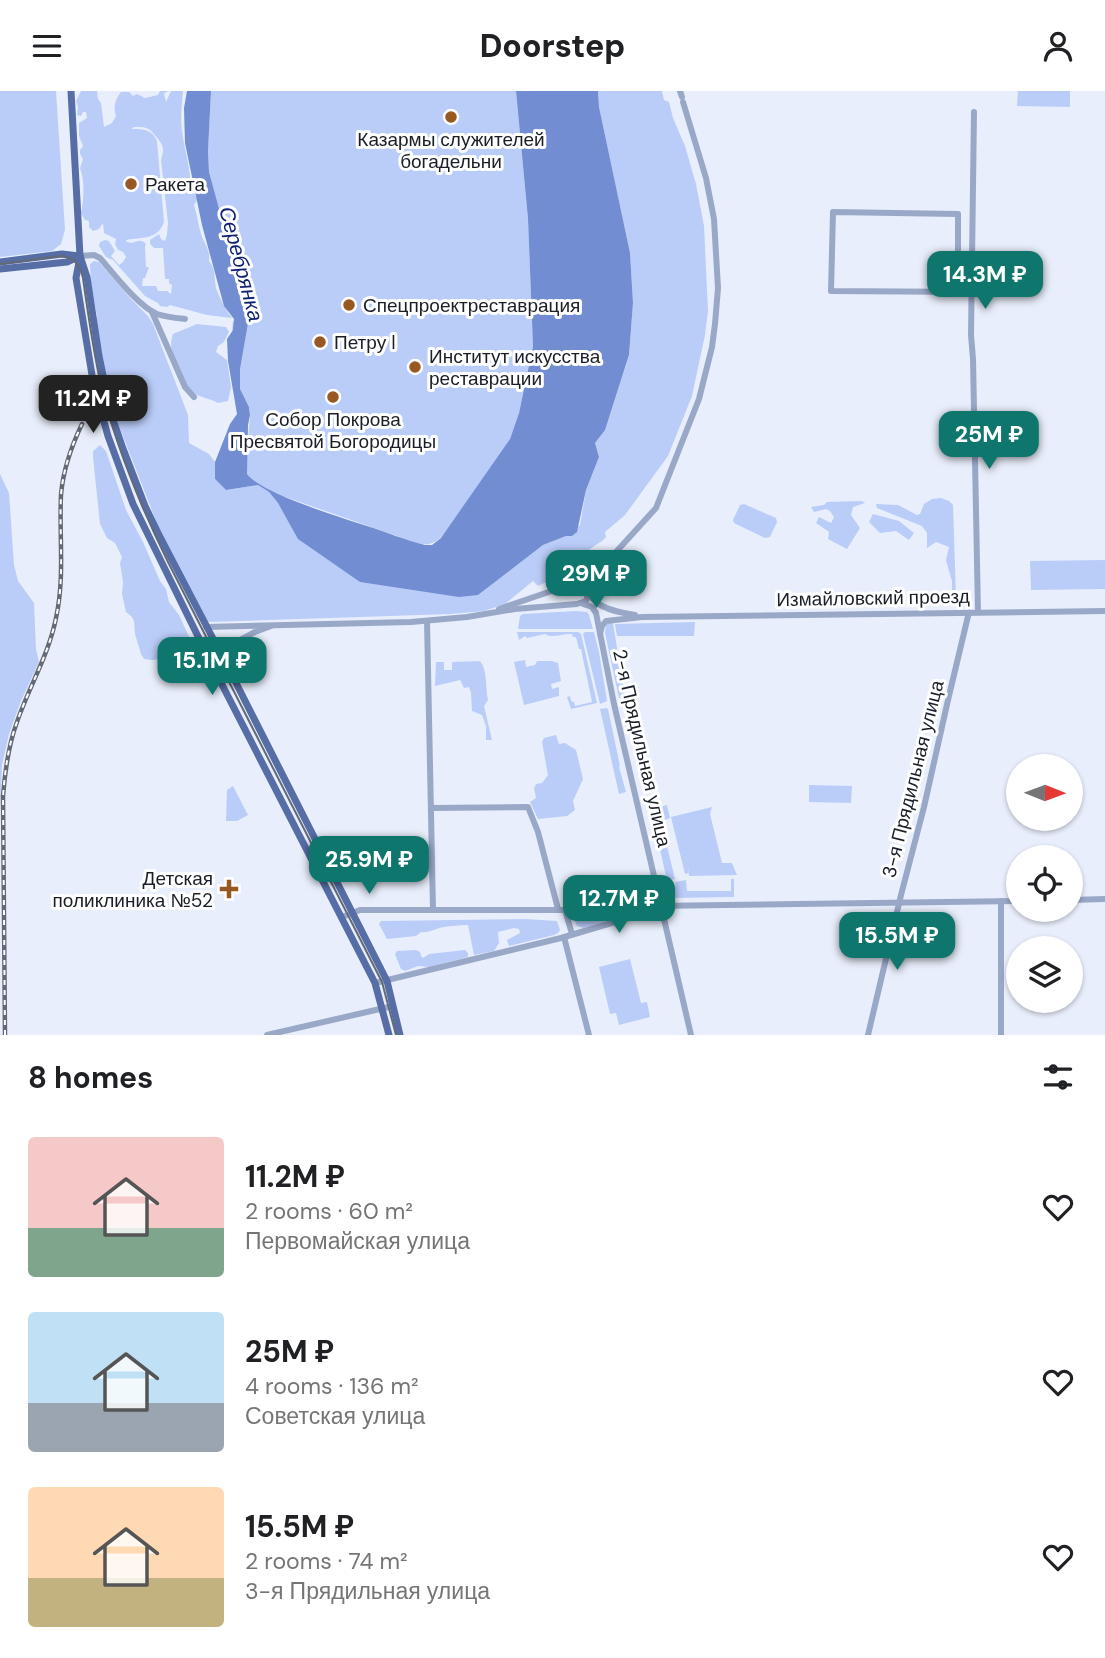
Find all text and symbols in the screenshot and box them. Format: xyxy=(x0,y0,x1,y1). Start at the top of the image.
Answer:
text: Doorstep xyxy=(480,25,625,67)
icon: menu xyxy=(28,27,66,65)
icon: person xyxy=(1039,27,1077,65)
marker: Казармы служителей богадельни xyxy=(443,109,459,125)
place label: Казармы служителей богадельни xyxy=(357,127,545,174)
place label: Ракета xyxy=(145,172,206,197)
marker: Ракета xyxy=(123,176,139,192)
water label: Серебрянка xyxy=(212,203,270,325)
pin: 14.3M ₽ xyxy=(920,251,1050,311)
text: 14.3M ₽ xyxy=(943,259,1027,289)
place label: Спецпроектреставрация xyxy=(363,293,580,318)
marker: Спецпроектреставрация xyxy=(341,297,357,313)
place label: Петру I xyxy=(334,330,396,355)
marker: Петру I xyxy=(312,334,328,350)
place label: Институт искусства реставрации xyxy=(429,344,601,391)
marker: Институт искусства реставрации xyxy=(407,359,423,375)
pin: 11.2M ₽ xyxy=(28,375,158,435)
text: 11.2M ₽ xyxy=(55,383,131,413)
marker: Собор Покрова Пресвятой Богородицы xyxy=(325,389,341,405)
place label: Собор Покрова Пресвятой Богородицы xyxy=(230,407,436,454)
pin: 25M ₽ xyxy=(940,411,1038,471)
text: 25M ₽ xyxy=(955,419,1023,449)
pin: 29M ₽ xyxy=(547,551,645,610)
text: 29M ₽ xyxy=(562,558,630,588)
street label: Измайловский проезд xyxy=(776,584,970,612)
pin: 15.1M ₽ xyxy=(147,637,277,697)
text: 15.1M ₽ xyxy=(174,645,250,675)
street label: 2-я Прядильная улица xyxy=(607,647,677,850)
street label: 3-я Прядильная улица xyxy=(876,677,950,880)
north arrow xyxy=(1006,754,1083,831)
map controls xyxy=(1006,754,1083,1013)
pin: 25.9M ₽ xyxy=(304,837,434,896)
text: 25.9M ₽ xyxy=(325,844,413,874)
button: locate xyxy=(1006,845,1083,922)
place label: Детская поликлиника №52 xyxy=(53,866,213,913)
pin: 12.7M ₽ xyxy=(554,875,684,935)
marker: Детская поликлиника №52 xyxy=(219,879,239,899)
text: 12.7M ₽ xyxy=(579,883,659,913)
pin: 15.5M ₽ xyxy=(832,913,962,972)
text: 15.5M ₽ xyxy=(855,920,939,950)
button: layers xyxy=(1006,936,1083,1013)
text: 8 homes xyxy=(28,1058,153,1097)
icon: filters xyxy=(1039,1058,1077,1096)
text: 11.2M ₽ xyxy=(245,1157,345,1196)
icon: home xyxy=(84,1165,168,1249)
icon: heart xyxy=(1039,1188,1077,1226)
text: 2 rooms · 60 m² xyxy=(245,1196,413,1226)
text: Первомайская улица xyxy=(245,1226,470,1256)
text: 25M ₽ xyxy=(245,1332,334,1371)
icon: home xyxy=(84,1340,168,1424)
icon: heart xyxy=(1039,1363,1077,1401)
text: 4 rooms · 136 m² xyxy=(245,1371,419,1401)
text: Советская улица xyxy=(245,1401,425,1431)
text: 15.5M ₽ xyxy=(245,1507,354,1546)
icon: home xyxy=(84,1515,168,1599)
icon: heart xyxy=(1039,1538,1077,1576)
text: 2 rooms · 74 m² xyxy=(245,1546,408,1576)
text: 3-я Прядильная улица xyxy=(245,1576,490,1606)

